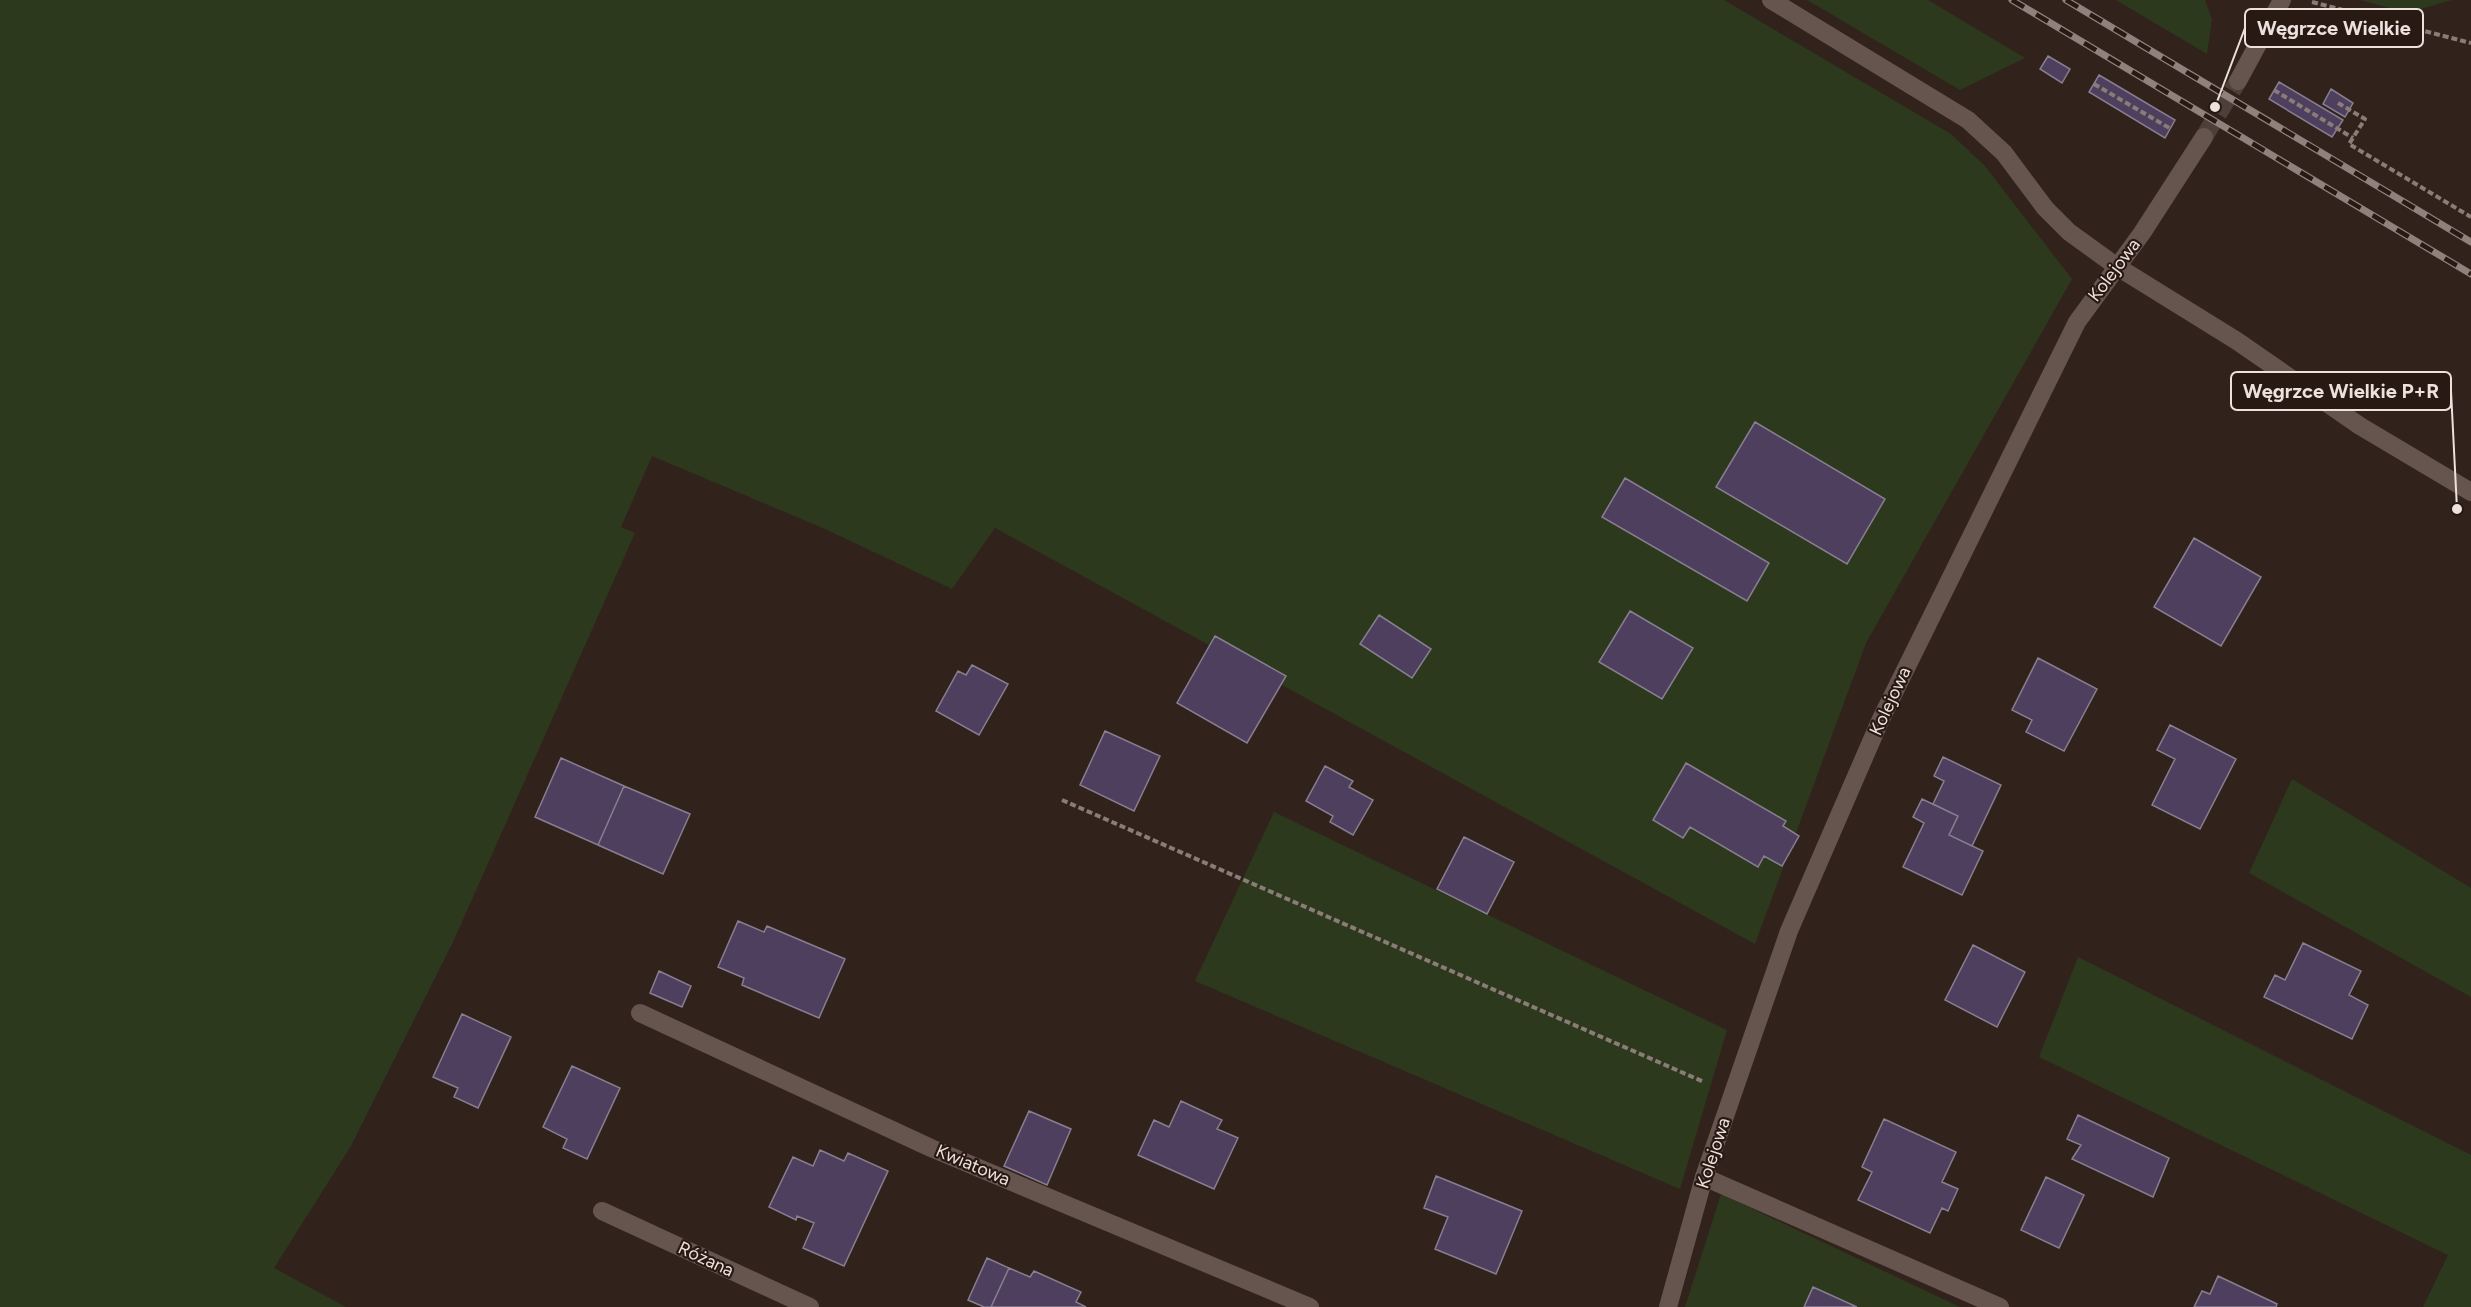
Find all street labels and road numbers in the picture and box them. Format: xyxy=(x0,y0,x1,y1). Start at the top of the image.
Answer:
street label: Kolejowa xyxy=(2083,234,2145,306)
street label: Kolejowa xyxy=(1865,663,1915,739)
street label: Kolejowa xyxy=(1691,1115,1735,1191)
street label: Kwiatowa xyxy=(933,1140,1013,1190)
street label: Różana xyxy=(675,1237,737,1281)

